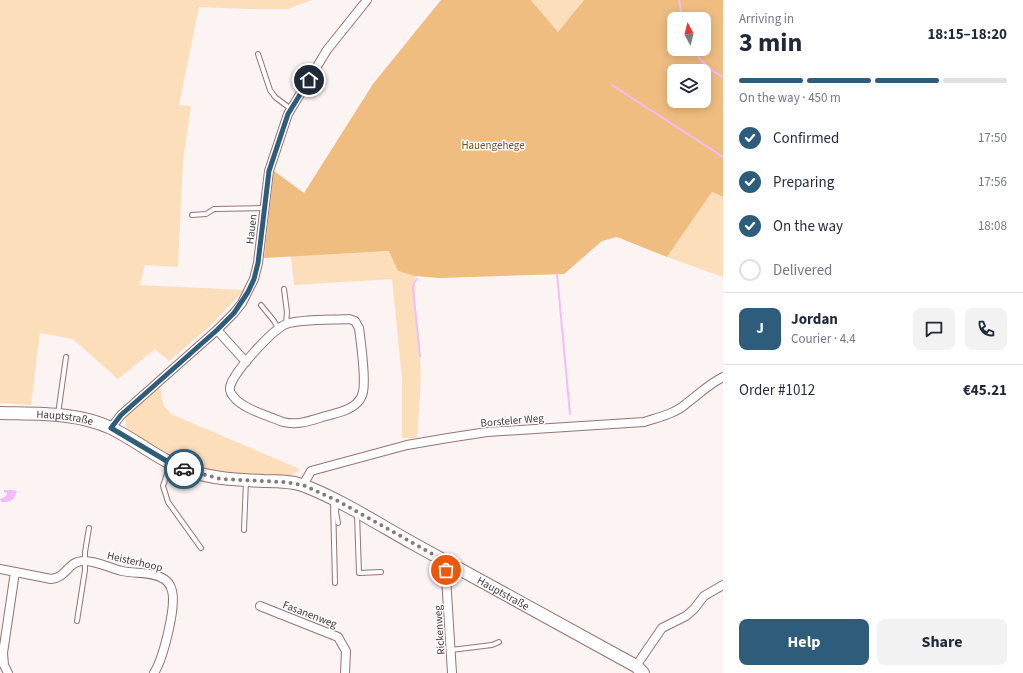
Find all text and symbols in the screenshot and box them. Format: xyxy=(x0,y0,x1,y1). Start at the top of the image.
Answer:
text: Arriving in xyxy=(739,10,794,28)
north arrow xyxy=(667,12,711,56)
map controls xyxy=(667,12,711,108)
text: 3 min xyxy=(739,24,802,61)
text: 18:15–18:20 xyxy=(927,24,1007,45)
pin xyxy=(292,63,326,97)
button: layers xyxy=(667,64,711,108)
icon: home xyxy=(298,69,320,91)
text: On the way · 450 m xyxy=(739,89,841,107)
icon: check xyxy=(739,127,761,149)
text: Confirmed xyxy=(773,128,839,149)
text: 17:50 xyxy=(978,129,1007,147)
park label: Hauengehege xyxy=(461,138,525,153)
icon: check xyxy=(739,171,761,193)
text: Preparing xyxy=(773,172,834,193)
text: 17:56 xyxy=(978,173,1007,191)
street label: Hauen xyxy=(242,213,261,245)
icon: check xyxy=(739,215,761,237)
text: On the way xyxy=(773,216,843,237)
text: 18:08 xyxy=(978,217,1007,235)
text: Delivered xyxy=(773,260,832,281)
button: chat xyxy=(913,308,955,350)
button: phone xyxy=(965,308,1007,350)
text: Jordan xyxy=(791,309,838,330)
text: J xyxy=(756,318,764,339)
text: Courier · 4.4 xyxy=(791,330,856,348)
text: Order #1012 xyxy=(739,380,815,401)
text: €45.21 xyxy=(963,380,1007,401)
street label: Hauptstraße xyxy=(36,407,95,429)
street label: Borsteler Weg xyxy=(480,410,545,431)
courier xyxy=(164,449,204,489)
icon: car xyxy=(173,458,195,480)
street label: Heisterhoop xyxy=(106,548,164,575)
pin xyxy=(429,553,463,587)
icon: bag xyxy=(435,559,457,581)
street label: Hauptstraße xyxy=(474,573,532,614)
street label: Fasanenweg xyxy=(281,597,340,632)
street label: Rickenweg xyxy=(430,604,449,655)
button: Help xyxy=(739,619,869,665)
button: Share xyxy=(877,619,1007,665)

